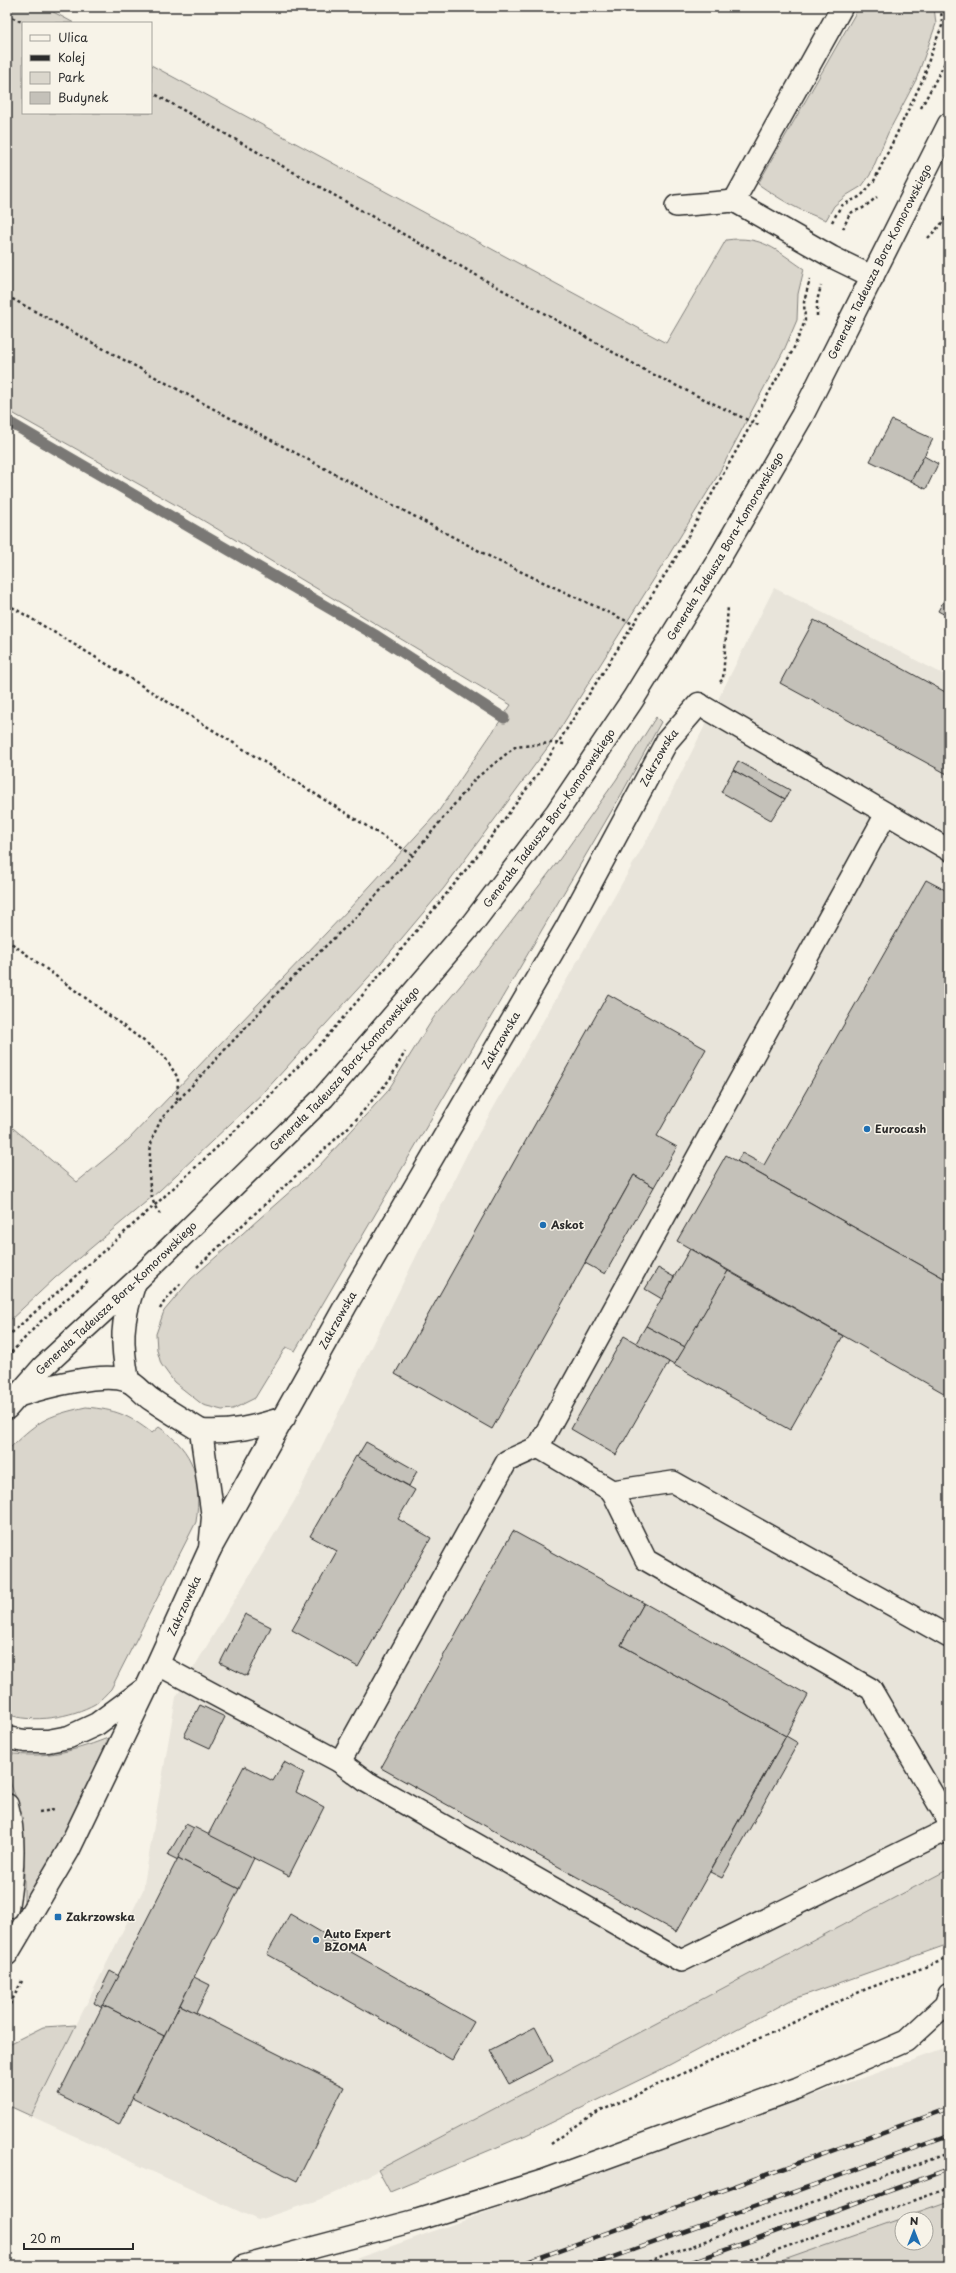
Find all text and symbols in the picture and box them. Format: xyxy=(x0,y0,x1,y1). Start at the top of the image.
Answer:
legend xyxy=(22,22,152,114)
text: Ulica xyxy=(58,28,88,46)
text: Kolej xyxy=(58,48,85,66)
text: Park xyxy=(58,68,85,86)
text: Budynek xyxy=(58,88,108,106)
street label: Generała Tadeusza Bora-Komorowskiego xyxy=(823,161,936,362)
street label: Generała Tadeusza Bora-Komorowskiego xyxy=(662,449,787,644)
street label: Generała Tadeusza Bora-Komorowskiego xyxy=(479,725,619,911)
street label: Zakrzowska xyxy=(635,725,682,789)
street label: Generała Tadeusza Bora-Komorowskiego xyxy=(265,982,423,1154)
street label: Zakrzowska xyxy=(477,1008,524,1072)
place label: Eurocash xyxy=(875,1120,927,1137)
marker: Eurocash xyxy=(862,1124,872,1134)
place label: Askot xyxy=(550,1216,584,1233)
street label: Generała Tadeusza Bora-Komorowskiego xyxy=(31,1217,200,1378)
marker: Askot xyxy=(538,1220,548,1230)
street label: Zakrzowska xyxy=(314,1288,360,1352)
street label: Zakrzowska xyxy=(163,1573,205,1638)
place label: Zakrzowska xyxy=(66,1908,135,1925)
marker: Zakrzowska xyxy=(53,1912,63,1922)
place label: Auto Expert BZOMA xyxy=(324,1925,391,1955)
marker: Auto Expert BZOMA xyxy=(311,1935,321,1945)
north arrow xyxy=(894,2211,934,2251)
text: N xyxy=(910,2212,919,2229)
scale bar xyxy=(24,2225,133,2251)
text: 20 m xyxy=(30,2229,61,2247)

